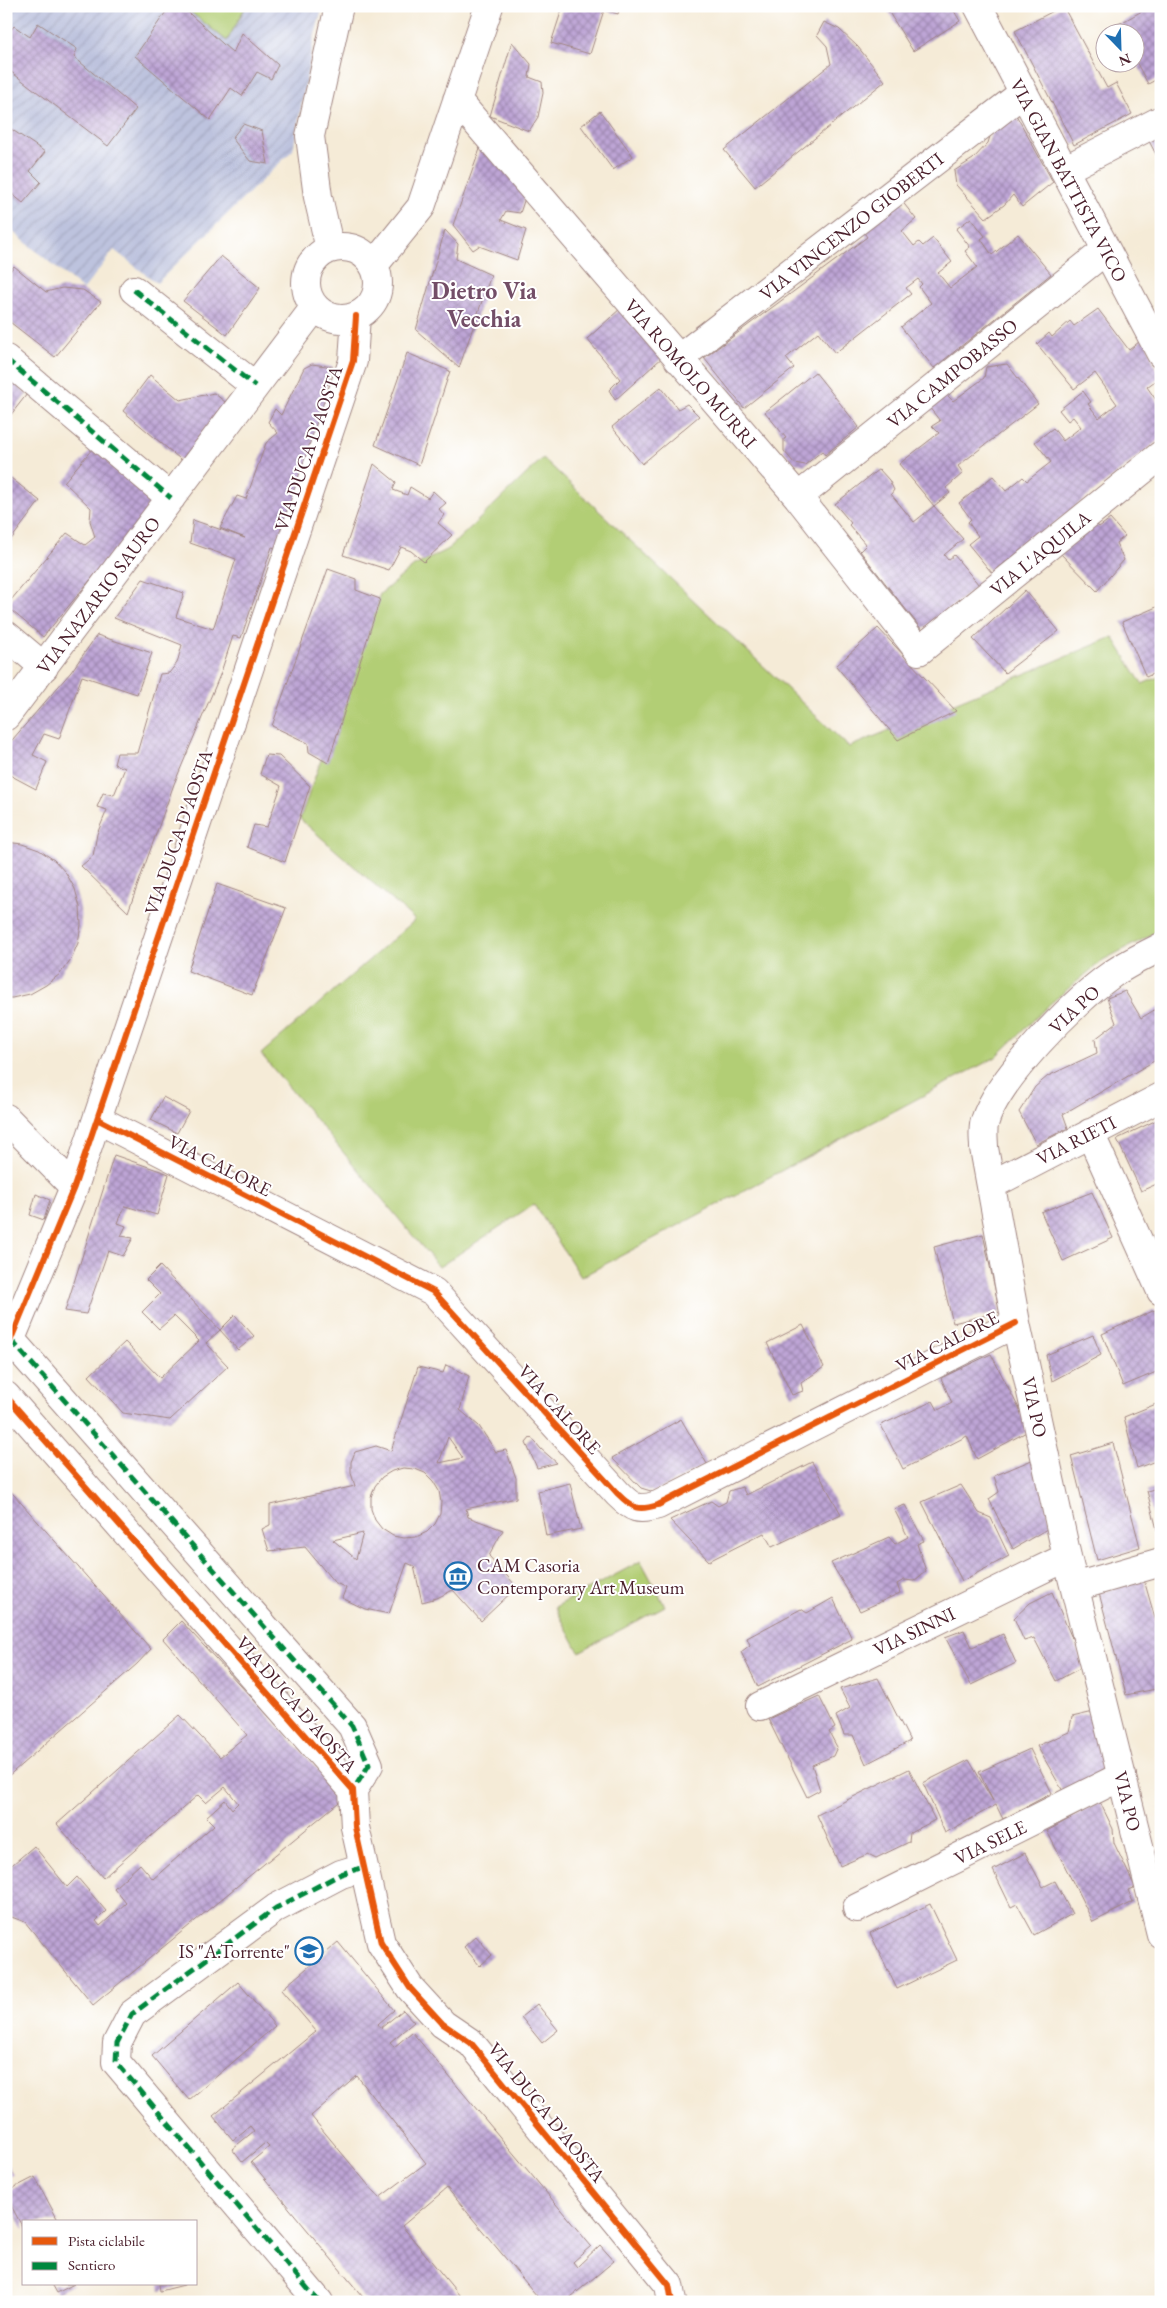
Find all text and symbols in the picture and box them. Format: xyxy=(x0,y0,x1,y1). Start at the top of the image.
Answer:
north arrow xyxy=(1094,22,1144,72)
text: N xyxy=(1116,49,1134,71)
street label: VIA GIAN BATTISTA VICO xyxy=(1004,74,1133,286)
street label: VIA VINCENZO GIOBERTI xyxy=(754,146,949,306)
district label: Dietro Via Vecchia xyxy=(431,275,537,334)
street label: VIA ROMOLO MURRI xyxy=(619,293,763,454)
street label: VIA CAMPOBASSO xyxy=(882,313,1023,434)
street label: VIA DUCA D'AOSTA xyxy=(268,361,349,534)
street label: VIA L'AQUILA xyxy=(985,504,1097,602)
street label: VIA NAZARIO SAURO xyxy=(31,511,166,679)
street label: VIA DUCA D'AOSTA xyxy=(138,745,219,918)
street label: VIA PO xyxy=(1043,979,1105,1039)
street label: VIA RIETI xyxy=(1032,1110,1121,1171)
street label: VIA CALORE xyxy=(164,1129,276,1202)
street label: VIA CALORE xyxy=(891,1305,1003,1378)
street label: VIA CALORE xyxy=(513,1359,607,1460)
street label: VIA PO xyxy=(1016,1375,1053,1440)
place label: CAM Casoria Contemporary Art Museum xyxy=(477,1553,685,1600)
museum icon: CAM Casoria Contemporary Art Museum xyxy=(443,1561,473,1591)
street label: VIA SINNI xyxy=(869,1601,960,1662)
street label: VIA DUCA D'AOSTA xyxy=(230,1631,363,1779)
street label: VIA PO xyxy=(1108,1768,1147,1834)
street label: VIA SELE xyxy=(950,1814,1031,1871)
school or university icon: IS "A.Torrente" xyxy=(294,1936,324,1966)
place label: IS "A.Torrente" xyxy=(179,1939,290,1964)
street label: VIA DUCA D'AOSTA xyxy=(482,2037,611,2188)
legend xyxy=(22,2220,198,2286)
text: Pista ciclabile xyxy=(68,2231,145,2250)
text: Sentiero xyxy=(68,2255,115,2274)

